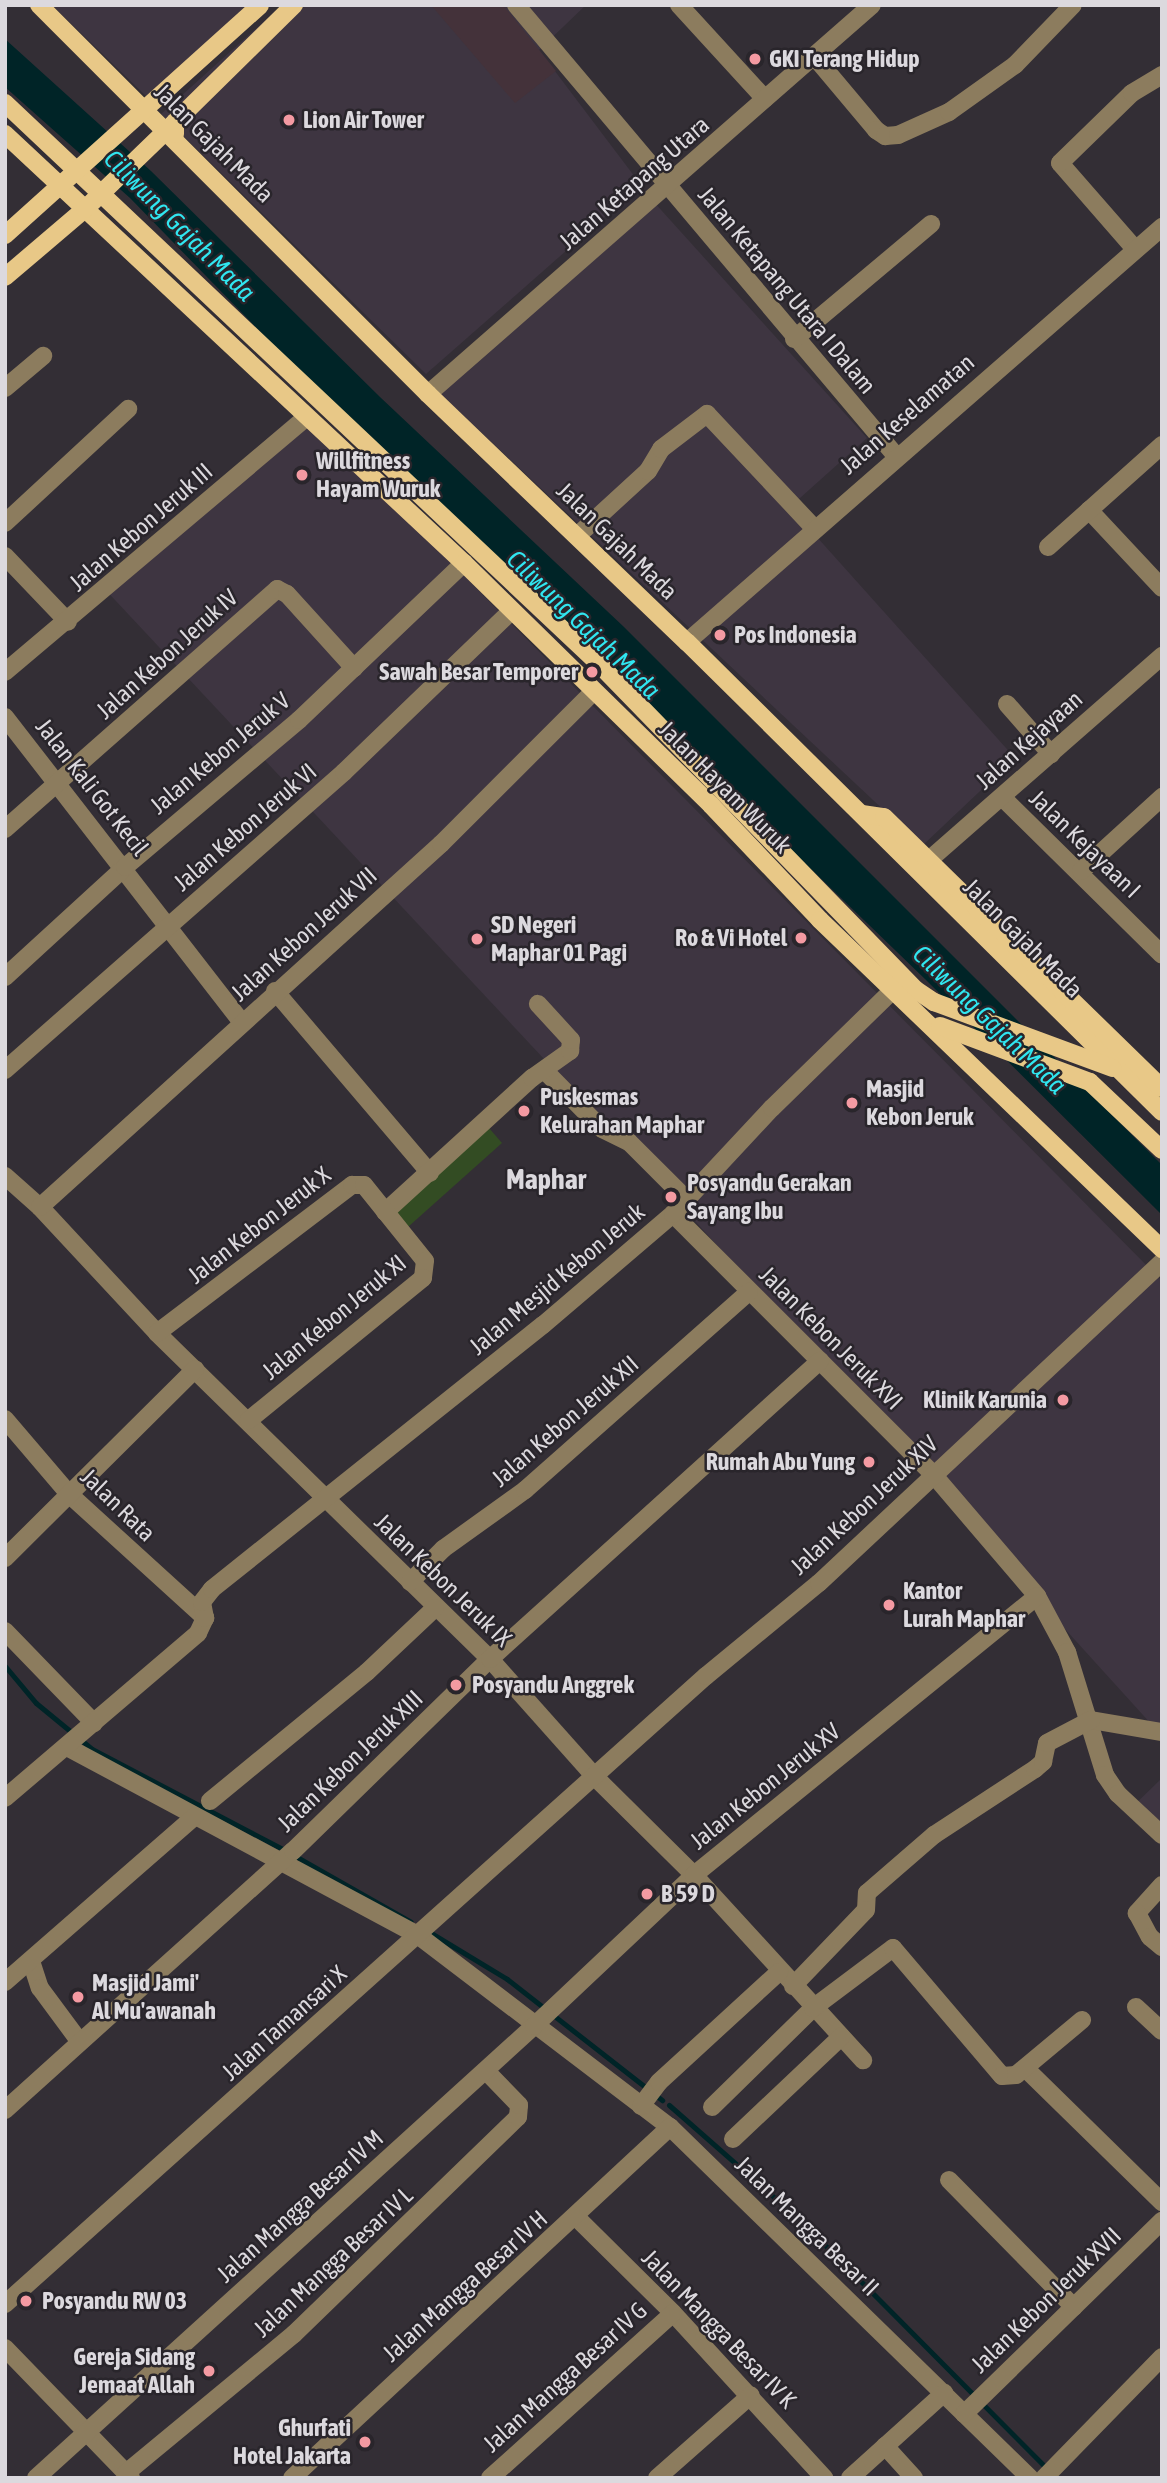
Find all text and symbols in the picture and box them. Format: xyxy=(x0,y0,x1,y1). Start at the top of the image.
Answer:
place label: GKI Terang Hidup xyxy=(769,45,920,73)
marker: GKI Terang Hidup xyxy=(747,51,763,67)
street label: Jalan Gajah Mada xyxy=(148,77,280,209)
place label: Lion Air Tower xyxy=(303,106,424,134)
street label: Jalan Ketapang Utara xyxy=(553,110,715,256)
marker: Lion Air Tower xyxy=(281,112,297,128)
water label: Ciliwung Gajah Mada xyxy=(97,144,261,308)
street label: Jalan Ketapang Utara I Dalam xyxy=(692,181,882,399)
street label: Jalan Keselamatan xyxy=(834,348,980,480)
place label: Willfitness Hayam Wuruk xyxy=(316,447,440,503)
street label: Jalan Kebon Jeruk III xyxy=(63,457,219,597)
marker: Willfitness Hayam Wuruk xyxy=(294,467,310,483)
street label: Jalan Gajah Mada xyxy=(551,476,683,606)
water label: Ciliwung Gajah Mada xyxy=(500,544,666,706)
street label: Jalan Kebon Jeruk IV xyxy=(90,583,244,725)
place label: Pos Indonesia xyxy=(734,621,857,649)
marker: Pos Indonesia xyxy=(712,627,728,643)
place label: Sawah Besar Temporer xyxy=(379,658,578,686)
marker: Sawah Besar Temporer xyxy=(584,664,600,680)
street label: Jalan Kejayaan xyxy=(970,685,1088,795)
street label: Jalan Kebon Jeruk V xyxy=(144,686,296,820)
street label: Jalan Kali Got Kecil xyxy=(30,713,154,861)
street label: Jalan Hayam Wuruk xyxy=(653,715,797,859)
street label: Jalan Kebon Jeruk VI xyxy=(168,757,322,897)
street label: Jalan Kejayaan I xyxy=(1024,784,1146,904)
street label: Jalan Kebon Jeruk VII xyxy=(225,861,383,1007)
street label: Jalan Gajah Mada xyxy=(957,872,1089,1004)
place label: SD Negeri Maphar 01 Pagi xyxy=(491,911,627,967)
place label: Ro & Vi Hotel xyxy=(675,924,787,952)
marker: Ro & Vi Hotel xyxy=(793,930,809,946)
marker: SD Negeri Maphar 01 Pagi xyxy=(469,931,485,947)
water label: Ciliwung Gajah Mada xyxy=(906,939,1072,1101)
place label: Masjid Kebon Jeruk xyxy=(866,1075,974,1131)
place label: Puskesmas Kelurahan Maphar xyxy=(540,1083,704,1139)
marker: Masjid Kebon Jeruk xyxy=(844,1095,860,1111)
marker: Puskesmas Kelurahan Maphar xyxy=(514,1101,534,1121)
street label: Jalan Kebon Jeruk X xyxy=(182,1160,336,1290)
district label: Maphar xyxy=(506,1162,586,1196)
place label: Posyandu Gerakan Sayang Ibu xyxy=(687,1169,852,1225)
marker: Posyandu Gerakan Sayang Ibu xyxy=(661,1187,681,1207)
street label: Jalan Mesjid Kebon Jeruk xyxy=(463,1197,651,1361)
street label: Jalan Kebon Jeruk XI xyxy=(256,1248,412,1386)
street label: Jalan Kebon Jeruk XVI xyxy=(753,1260,909,1416)
street label: Jalan Kebon Jeruk XII xyxy=(486,1349,644,1493)
place label: Klinik Karunia xyxy=(923,1386,1047,1414)
marker: Klinik Karunia xyxy=(1053,1390,1073,1410)
street label: Jalan Kebon Jeruk XIV xyxy=(784,1429,944,1581)
place label: Rumah Abu Yung xyxy=(706,1448,855,1476)
marker: Rumah Abu Yung xyxy=(861,1454,877,1470)
street label: Jalan Rata xyxy=(75,1463,161,1547)
street label: Jalan Kebon Jeruk IX xyxy=(369,1507,517,1653)
place label: Kantor Lurah Maphar xyxy=(903,1577,1025,1633)
marker: Kantor Lurah Maphar xyxy=(881,1597,897,1613)
place label: Posyandu Anggrek xyxy=(472,1671,634,1699)
marker: Posyandu Anggrek xyxy=(446,1675,466,1695)
street label: Jalan Kebon Jeruk XIII xyxy=(271,1684,429,1838)
street label: Jalan Kebon Jeruk XV xyxy=(684,1717,846,1855)
place label: B 59 D xyxy=(661,1880,715,1908)
marker: B 59 D xyxy=(639,1886,655,1902)
street label: Jalan Tamansari X xyxy=(216,1960,352,2086)
place label: Masjid Jami' Al Mu'awanah xyxy=(92,1969,216,2025)
marker: Masjid Jami' Al Mu'awanah xyxy=(70,1989,86,2005)
street label: Jalan Mangga Besar IV M xyxy=(211,2124,389,2288)
street label: Jalan Mangga Besar II xyxy=(729,2150,885,2302)
street label: Jalan Mangga Besar IV L xyxy=(247,2181,419,2343)
street label: Jalan Mangga Besar IV H xyxy=(377,2204,553,2368)
street label: Jalan Kebon Jeruk XVII xyxy=(965,2221,1127,2379)
street label: Jalan Mangga Besar IV K xyxy=(636,2244,802,2414)
place label: Posyandu RW 03 xyxy=(42,2287,187,2315)
marker: Posyandu RW 03 xyxy=(16,2291,36,2311)
street label: Jalan Mangga Besar IV G xyxy=(477,2296,653,2458)
place label: Gereja Sidang Jemaat Allah xyxy=(73,2343,195,2399)
marker: Gereja Sidang Jemaat Allah xyxy=(201,2363,217,2379)
place label: Ghurfati Hotel Jakarta xyxy=(233,2414,351,2470)
marker: Ghurfati Hotel Jakarta xyxy=(357,2434,373,2450)

